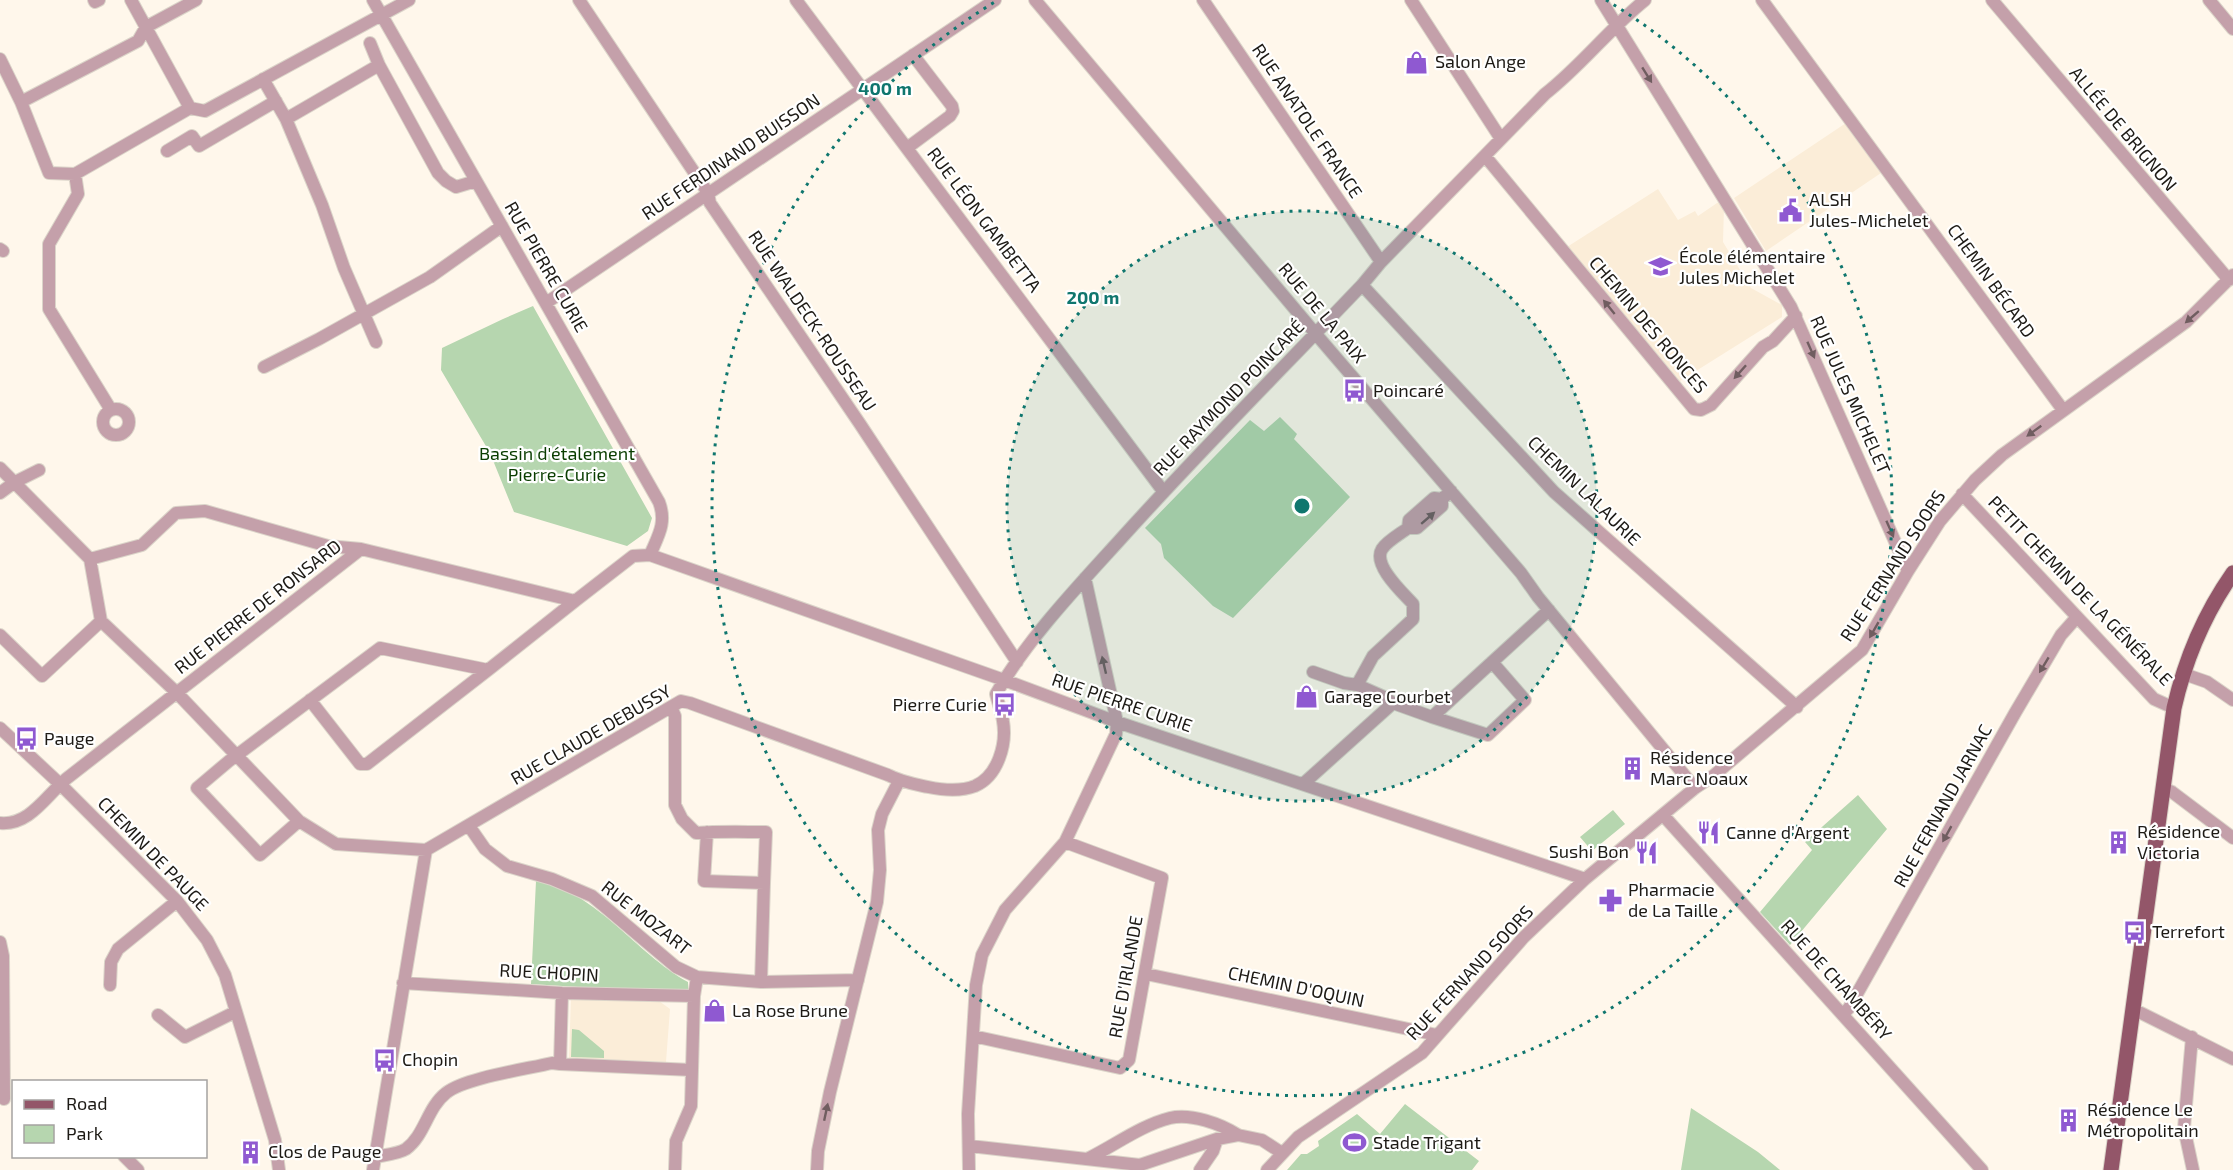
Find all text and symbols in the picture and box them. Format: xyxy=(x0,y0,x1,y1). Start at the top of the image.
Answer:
street label: RUE ANATOLE FRANCE xyxy=(1248,39,1368,202)
shop icon: Salon Ange xyxy=(1404,49,1430,75)
place label: Salon Ange xyxy=(1435,50,1526,72)
street label: ALLÉE DE BRIGNON xyxy=(2065,62,2182,195)
one-way arrow xyxy=(1642,66,1653,83)
text: 400 m xyxy=(858,77,912,99)
street label: RUE FERDINAND BUISSON xyxy=(637,88,824,224)
street label: RUE LÉON GAMBETTA xyxy=(923,143,1047,297)
place label: ALSH Jules-Michelet xyxy=(1809,188,1929,231)
street label: RUE PIERRE CURIE xyxy=(501,197,593,336)
public building icon: ALSH Jules-Michelet xyxy=(1778,197,1804,223)
street label: CHEMIN BÉCARD xyxy=(1943,219,2040,342)
street label: RUE WALDECK-ROUSSEAU xyxy=(744,226,882,415)
place label: École élémentaire Jules Michelet xyxy=(1679,245,1825,288)
street label: CHEMIN DES RONCES xyxy=(1585,251,1712,397)
school or university icon: École élémentaire Jules Michelet xyxy=(1648,254,1674,280)
street label: RUE DE LA PAIX xyxy=(1274,258,1371,367)
text: 200 m xyxy=(1067,286,1119,308)
one-way arrow xyxy=(1603,300,1616,315)
one-way arrow xyxy=(2185,310,2200,323)
street label: RUE JULES MICHELET xyxy=(1806,312,1896,478)
street label: RUE RAYMOND POINCARÉ xyxy=(1148,315,1308,480)
one-way arrow xyxy=(1806,342,1816,360)
one-way arrow xyxy=(1734,364,1747,379)
bus stop icon: Poincaré xyxy=(1342,378,1368,404)
place label: Poincaré xyxy=(1373,379,1444,401)
one-way arrow xyxy=(2027,425,2043,437)
street label: CHEMIN LALAURIE xyxy=(1524,431,1646,550)
park label: Bassin d'étalement Pierre-Curie xyxy=(479,442,635,485)
street label: RUE FERNAND SOORS xyxy=(1835,486,1949,645)
street label: PETIT CHEMIN DE LA GÉNÉRALE xyxy=(1984,491,2177,690)
centre of rings xyxy=(1292,496,1312,516)
one-way arrow xyxy=(1420,512,1435,525)
one-way arrow xyxy=(1885,520,1895,538)
street label: RUE PIERRE DE RONSARD xyxy=(170,534,345,678)
one-way arrow xyxy=(1869,621,1879,638)
one-way arrow xyxy=(1099,655,1108,674)
one-way arrow xyxy=(2038,657,2049,673)
street label: RUE PIERRE CURIE xyxy=(1049,668,1195,736)
street label: RUE CLAUDE DEBUSSY xyxy=(506,679,675,789)
shop icon: Garage Courbet xyxy=(1293,684,1319,710)
place label: Garage Courbet xyxy=(1324,685,1451,707)
bus stop icon: Pierre Curie xyxy=(992,692,1018,718)
place label: Pierre Curie xyxy=(893,693,987,715)
street label: RUE FERNAND JARNAC xyxy=(1888,720,1996,891)
bus stop icon: Pauge xyxy=(13,726,39,752)
place label: Pauge xyxy=(44,727,94,749)
place label: Résidence Marc Noaux xyxy=(1650,746,1749,789)
building icon: Résidence Marc Noaux xyxy=(1619,755,1645,781)
street label: CHEMIN DE PAUGE xyxy=(94,792,214,915)
restaurant icon: Canne d’Argent xyxy=(1695,820,1721,846)
place label: Résidence Victoria xyxy=(2137,820,2220,863)
place label: Canne d’Argent xyxy=(1726,821,1850,843)
one-way arrow xyxy=(1942,826,1952,843)
building icon: Résidence Victoria xyxy=(2106,829,2132,855)
restaurant icon: Sushi Bon xyxy=(1634,839,1660,865)
place label: Sushi Bon xyxy=(1549,840,1629,862)
street label: RUE MOZART xyxy=(597,875,696,959)
place label: Pharmacie de La Taille xyxy=(1628,878,1718,921)
pharmacy icon: Pharmacie de La Taille xyxy=(1597,887,1623,913)
street label: RUE FERNAND SOORS xyxy=(1401,900,1537,1044)
street label: RUE D'IRLANDE xyxy=(1103,914,1147,1040)
street label: RUE DE CHAMBÉRY xyxy=(1777,914,1897,1045)
bus stop icon: Terrefort xyxy=(2121,919,2147,945)
place label: Terrefort xyxy=(2152,920,2225,942)
street label: RUE CHOPIN xyxy=(499,958,599,986)
street label: CHEMIN D'OQUIN xyxy=(1226,961,1366,1011)
shop icon: La Rose Brune xyxy=(701,998,727,1024)
place label: La Rose Brune xyxy=(732,999,848,1021)
bus stop icon: Chopin xyxy=(371,1047,397,1073)
place label: Chopin xyxy=(402,1048,458,1070)
legend xyxy=(12,1080,207,1158)
text: Road xyxy=(66,1092,107,1114)
place label: Résidence Le Métropolitain xyxy=(2087,1098,2199,1141)
one-way arrow xyxy=(822,1103,831,1122)
building icon: Résidence Le Métropolitain xyxy=(2056,1107,2082,1133)
text: Park xyxy=(66,1122,103,1144)
sports icon: Stade Trigant xyxy=(1342,1130,1368,1156)
place label: Stade Trigant xyxy=(1373,1131,1481,1153)
building icon: Clos de Pauge xyxy=(237,1139,263,1165)
place label: Clos de Pauge xyxy=(268,1140,381,1162)

